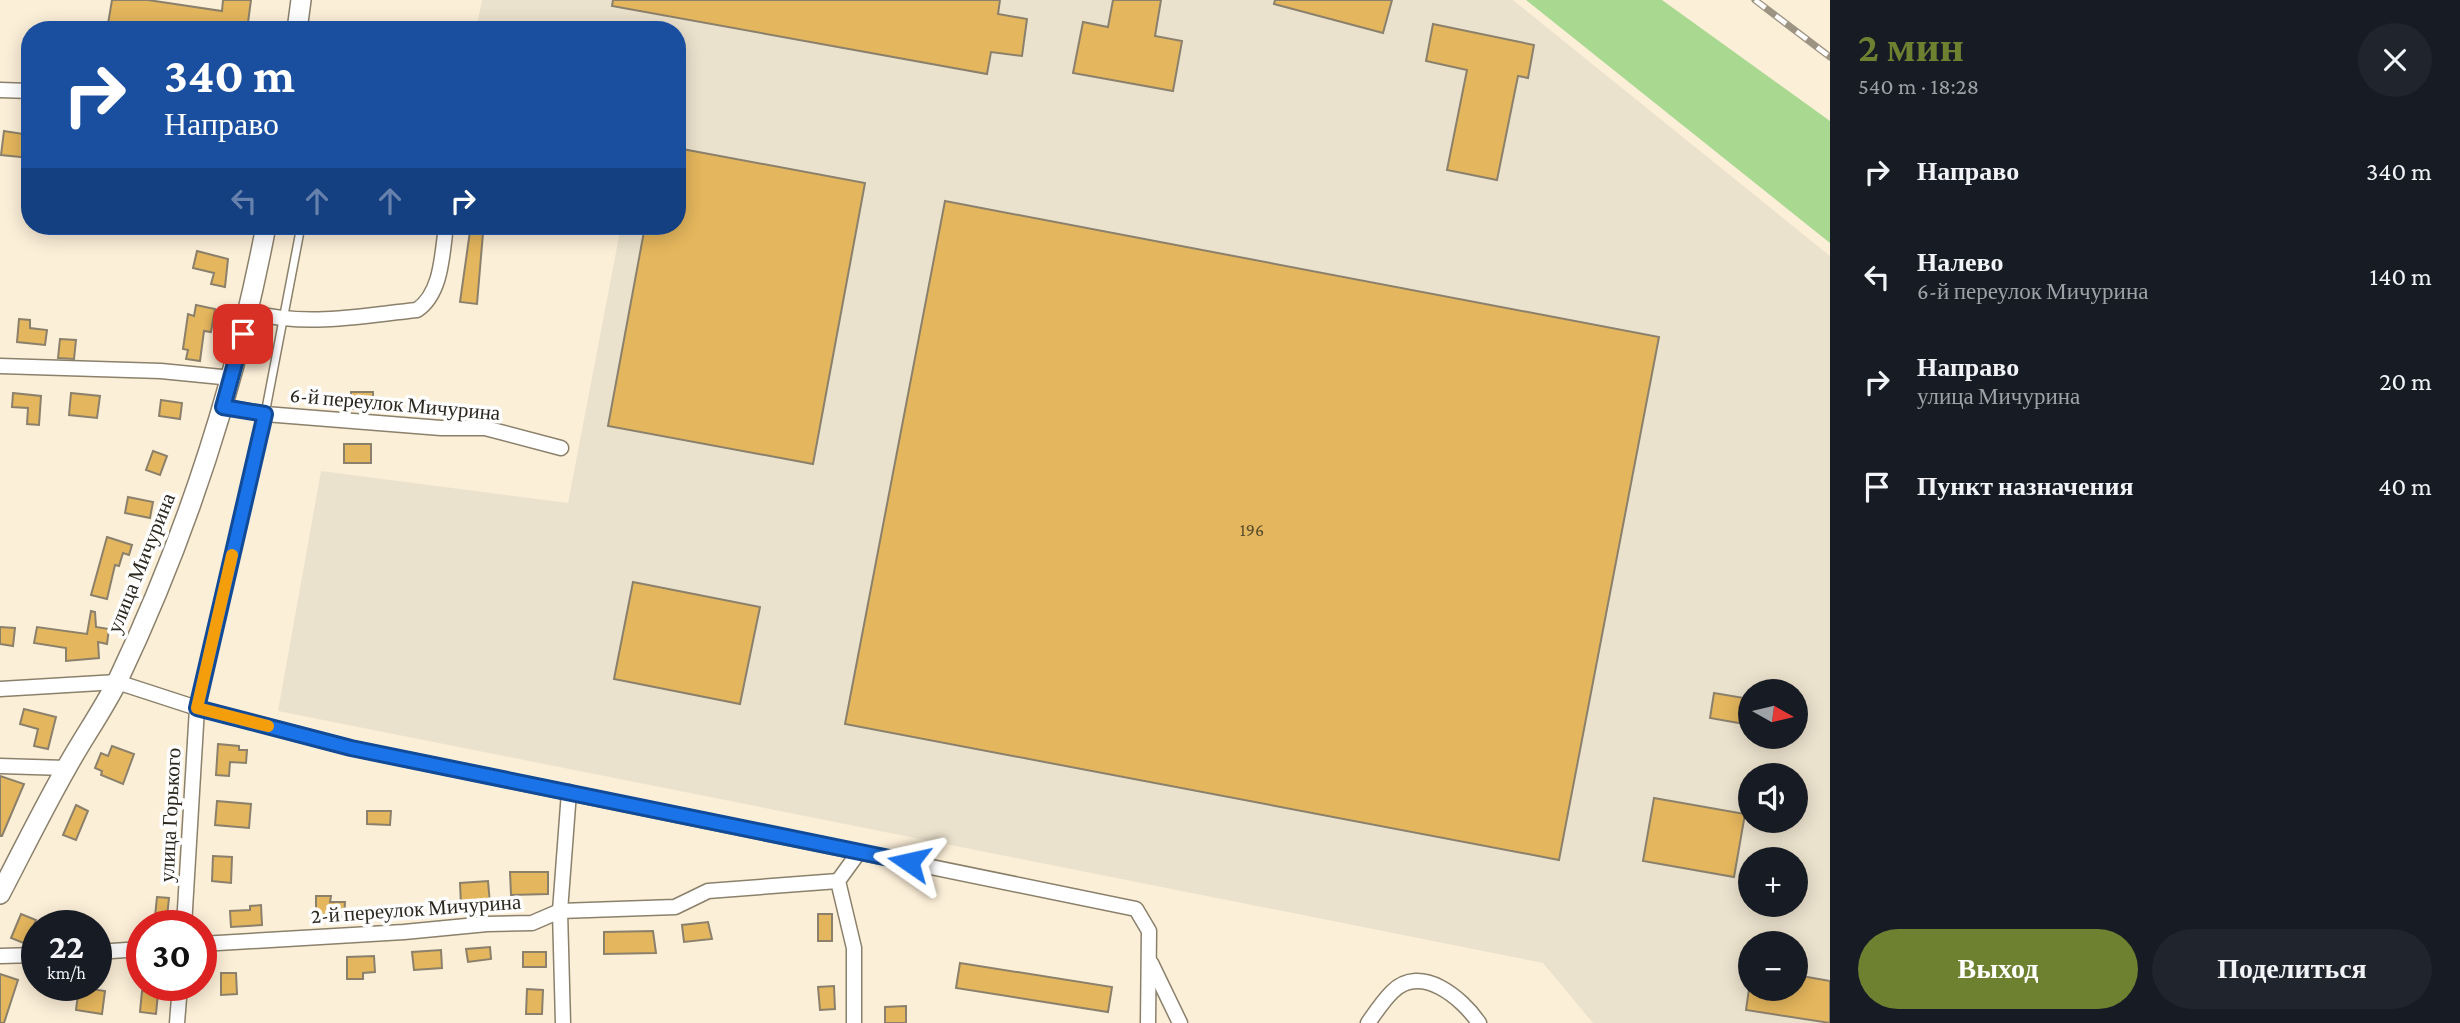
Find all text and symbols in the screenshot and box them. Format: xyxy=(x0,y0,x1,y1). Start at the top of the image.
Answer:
text: 2 мин xyxy=(1858,23,1964,70)
button: close xyxy=(2358,23,2432,97)
text: 340 m xyxy=(164,48,295,103)
icon: right xyxy=(49,49,140,140)
text: 540 m · 18:28 xyxy=(1858,73,1979,99)
text: Направо xyxy=(164,106,279,142)
icon: right xyxy=(1858,153,1896,191)
text: Направо xyxy=(1917,157,2019,186)
text: 340 m xyxy=(2366,157,2432,186)
icon: left xyxy=(225,182,263,220)
icon: ahead xyxy=(298,182,336,220)
icon: ahead xyxy=(371,182,409,220)
icon: right xyxy=(444,182,482,220)
text: Налево xyxy=(1917,248,2003,277)
icon: left xyxy=(1858,258,1896,296)
text: 140 m xyxy=(2370,262,2432,291)
text: 6-й переулок Мичурина xyxy=(1917,278,2148,304)
pin xyxy=(213,304,273,364)
icon: arrive xyxy=(224,315,262,353)
text: Направо xyxy=(1917,353,2019,382)
icon: right xyxy=(1858,363,1896,401)
text: 20 m xyxy=(2379,367,2432,396)
street label: 6-й переулок Мичурина xyxy=(289,383,502,425)
text: улица Мичурина xyxy=(1917,383,2080,409)
icon: arrive xyxy=(1858,468,1896,506)
text: Пункт назначения xyxy=(1917,472,2134,501)
text: 40 m xyxy=(2378,472,2432,501)
street label: улица Мичурина xyxy=(102,489,180,637)
house number: 196 xyxy=(1240,520,1264,540)
north arrow xyxy=(1738,679,1808,749)
map controls xyxy=(1738,679,1808,1001)
street label: улица Горького xyxy=(154,747,186,883)
button: sound xyxy=(1738,763,1808,833)
position arrow xyxy=(872,825,946,899)
button: + xyxy=(1738,847,1808,917)
street label: 2-й переулок Мичурина xyxy=(310,890,523,928)
speed limit sign: 30 xyxy=(126,910,217,1001)
text: 22 xyxy=(49,927,84,966)
button: Выход xyxy=(1858,929,2138,1009)
button: Поделиться xyxy=(2152,929,2432,1009)
button: − xyxy=(1738,931,1808,1001)
text: km/h xyxy=(47,963,86,983)

